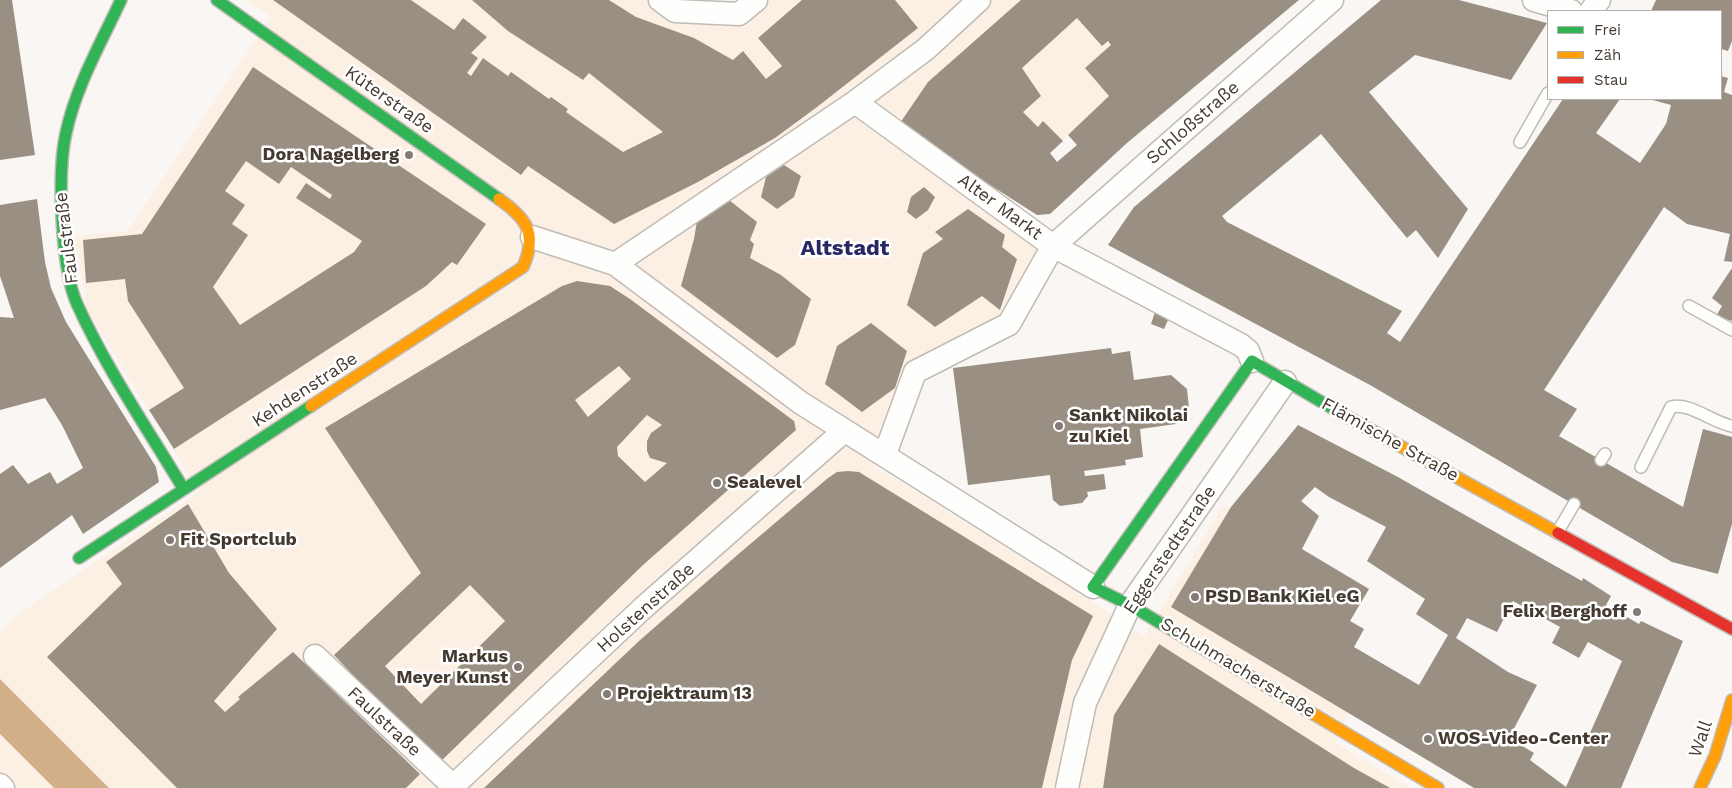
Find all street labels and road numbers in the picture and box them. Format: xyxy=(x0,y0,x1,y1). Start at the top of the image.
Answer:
street label: Küterstraße xyxy=(341,62,437,138)
street label: Schloßstraße xyxy=(1142,77,1244,169)
street label: Alter Markt xyxy=(954,169,1046,245)
street label: Faulstraße xyxy=(51,191,83,285)
street label: Kehdenstraße xyxy=(248,348,362,432)
street label: Flämische Straße xyxy=(1318,393,1462,487)
street label: Eggerstedtstraße xyxy=(1119,482,1221,618)
street label: Holstenstraße xyxy=(593,559,699,657)
street label: Schuhmacherstraße xyxy=(1157,613,1319,723)
street label: Faulstraße xyxy=(343,683,425,761)
street label: Wall xyxy=(1685,718,1717,760)

